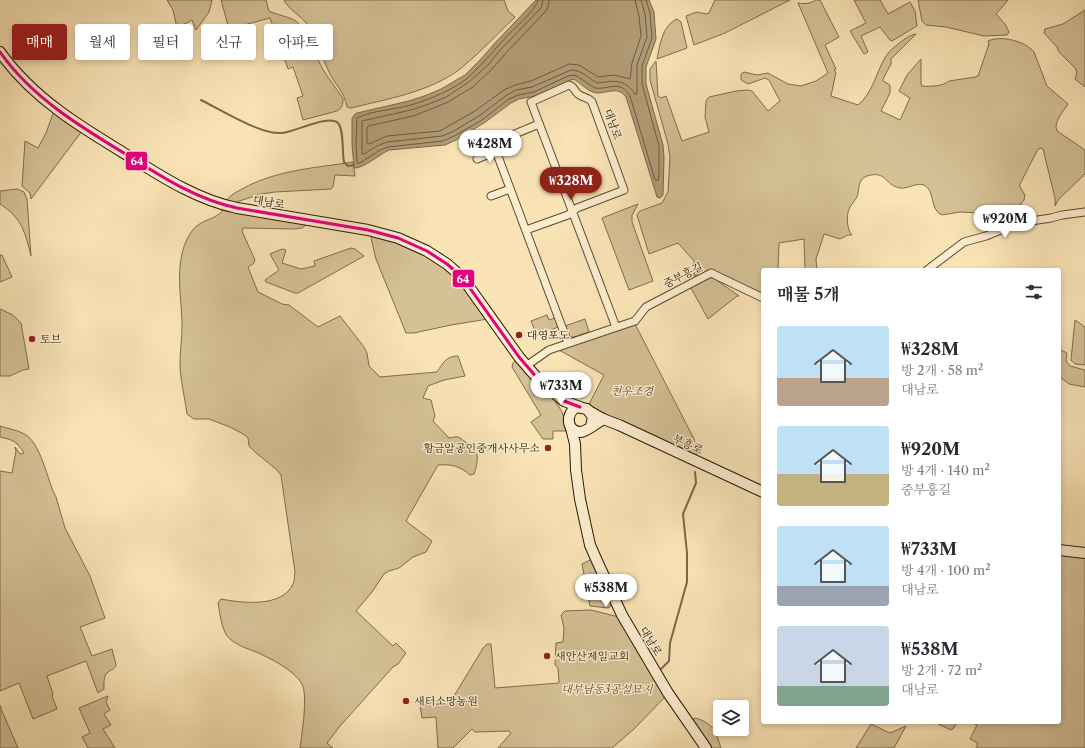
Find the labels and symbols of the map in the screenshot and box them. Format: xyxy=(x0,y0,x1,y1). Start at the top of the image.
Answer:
street label: 대남로 xyxy=(601,107,625,142)
pin: ₩428M xyxy=(462,130,518,164)
line badge: 64 xyxy=(125,151,148,171)
text: 64 xyxy=(130,154,144,168)
pin: ₩328M xyxy=(543,167,599,201)
street label: 대남로 xyxy=(252,192,286,212)
pin: ₩920M xyxy=(977,205,1033,239)
street label: 중부흥길 xyxy=(661,259,705,291)
line badge: 64 xyxy=(452,269,475,288)
text: 64 xyxy=(456,272,470,286)
place label: 대영포도 xyxy=(527,328,570,342)
marker: 대영포도 xyxy=(514,330,524,340)
place label: 토브 xyxy=(40,332,62,346)
marker: 토브 xyxy=(27,334,37,344)
pin: ₩733M xyxy=(533,372,589,406)
park label: 천우조경 xyxy=(611,384,655,398)
street label: 부흥로 xyxy=(671,431,706,457)
place label: 황금알공인중개사사무소 xyxy=(423,441,540,455)
marker: 황금알공인중개사사무소 xyxy=(543,443,553,453)
pin: ₩538M xyxy=(578,574,634,608)
street label: 대남로 xyxy=(637,624,665,659)
place label: 새안산제일교회 xyxy=(555,649,629,663)
marker: 새안산제일교회 xyxy=(542,651,552,661)
park label: 대부남동3공설묘지 xyxy=(561,682,654,696)
place label: 새터소망농원 xyxy=(414,694,478,708)
marker: 새터소망농원 xyxy=(401,696,411,706)

